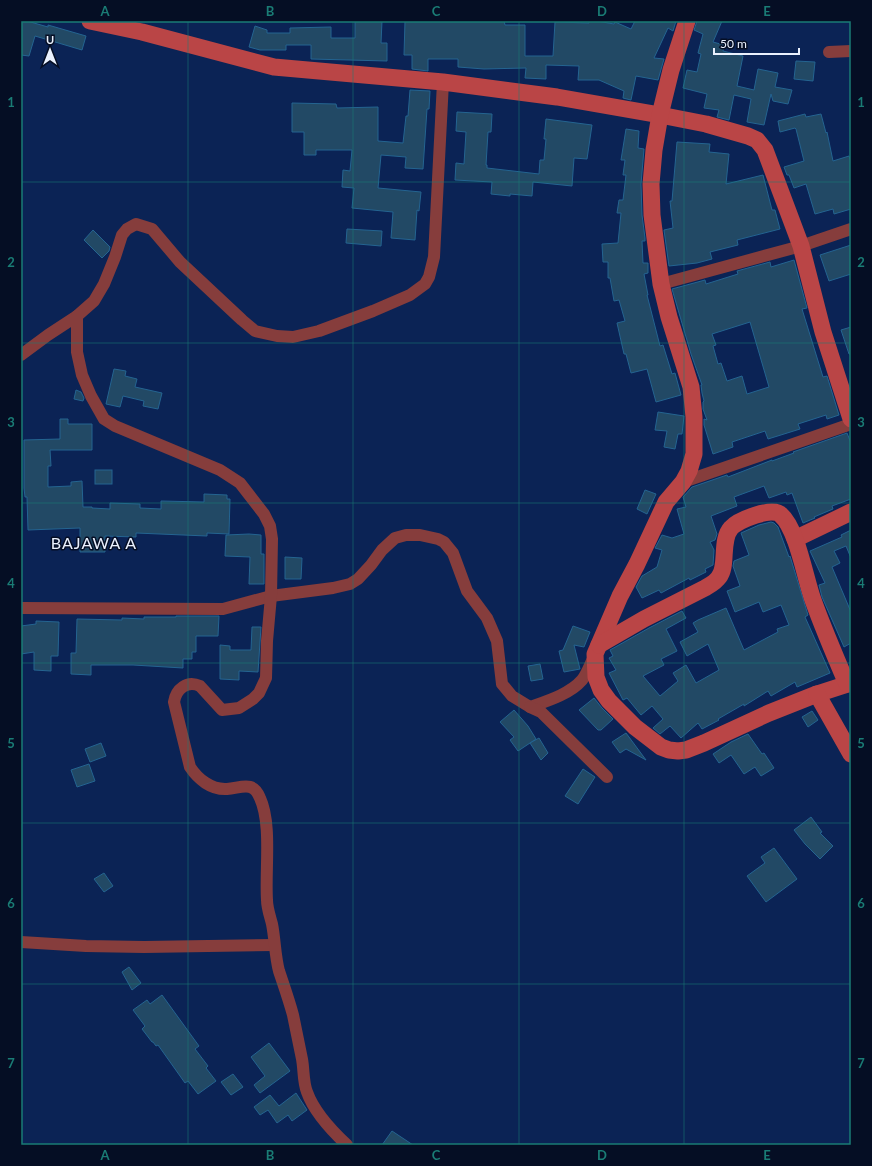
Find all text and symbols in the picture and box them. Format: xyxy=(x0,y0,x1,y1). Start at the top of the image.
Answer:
text: A xyxy=(99,3,110,19)
text: B xyxy=(266,3,275,19)
text: C xyxy=(432,3,441,19)
text: D xyxy=(597,3,607,19)
text: E xyxy=(763,3,771,19)
north arrow xyxy=(30,30,70,70)
scale bar xyxy=(714,30,799,56)
text: U xyxy=(46,33,54,46)
text: 50 m xyxy=(720,36,747,51)
text: 1 xyxy=(7,94,15,110)
text: 1 xyxy=(857,94,865,110)
text: 2 xyxy=(7,254,15,270)
text: 2 xyxy=(857,254,865,270)
text: 3 xyxy=(7,414,15,430)
text: 3 xyxy=(857,414,865,430)
district label: BAJAWA A xyxy=(51,533,137,552)
text: 4 xyxy=(7,575,15,591)
text: 4 xyxy=(857,575,865,591)
text: 5 xyxy=(7,735,15,751)
text: 5 xyxy=(857,735,865,751)
text: 6 xyxy=(7,895,15,911)
text: 6 xyxy=(857,895,865,911)
text: 7 xyxy=(7,1055,15,1071)
text: 7 xyxy=(857,1055,865,1071)
text: A xyxy=(99,1147,110,1163)
text: B xyxy=(266,1147,275,1163)
text: C xyxy=(432,1147,441,1163)
text: D xyxy=(597,1147,607,1163)
text: E xyxy=(763,1147,771,1163)

